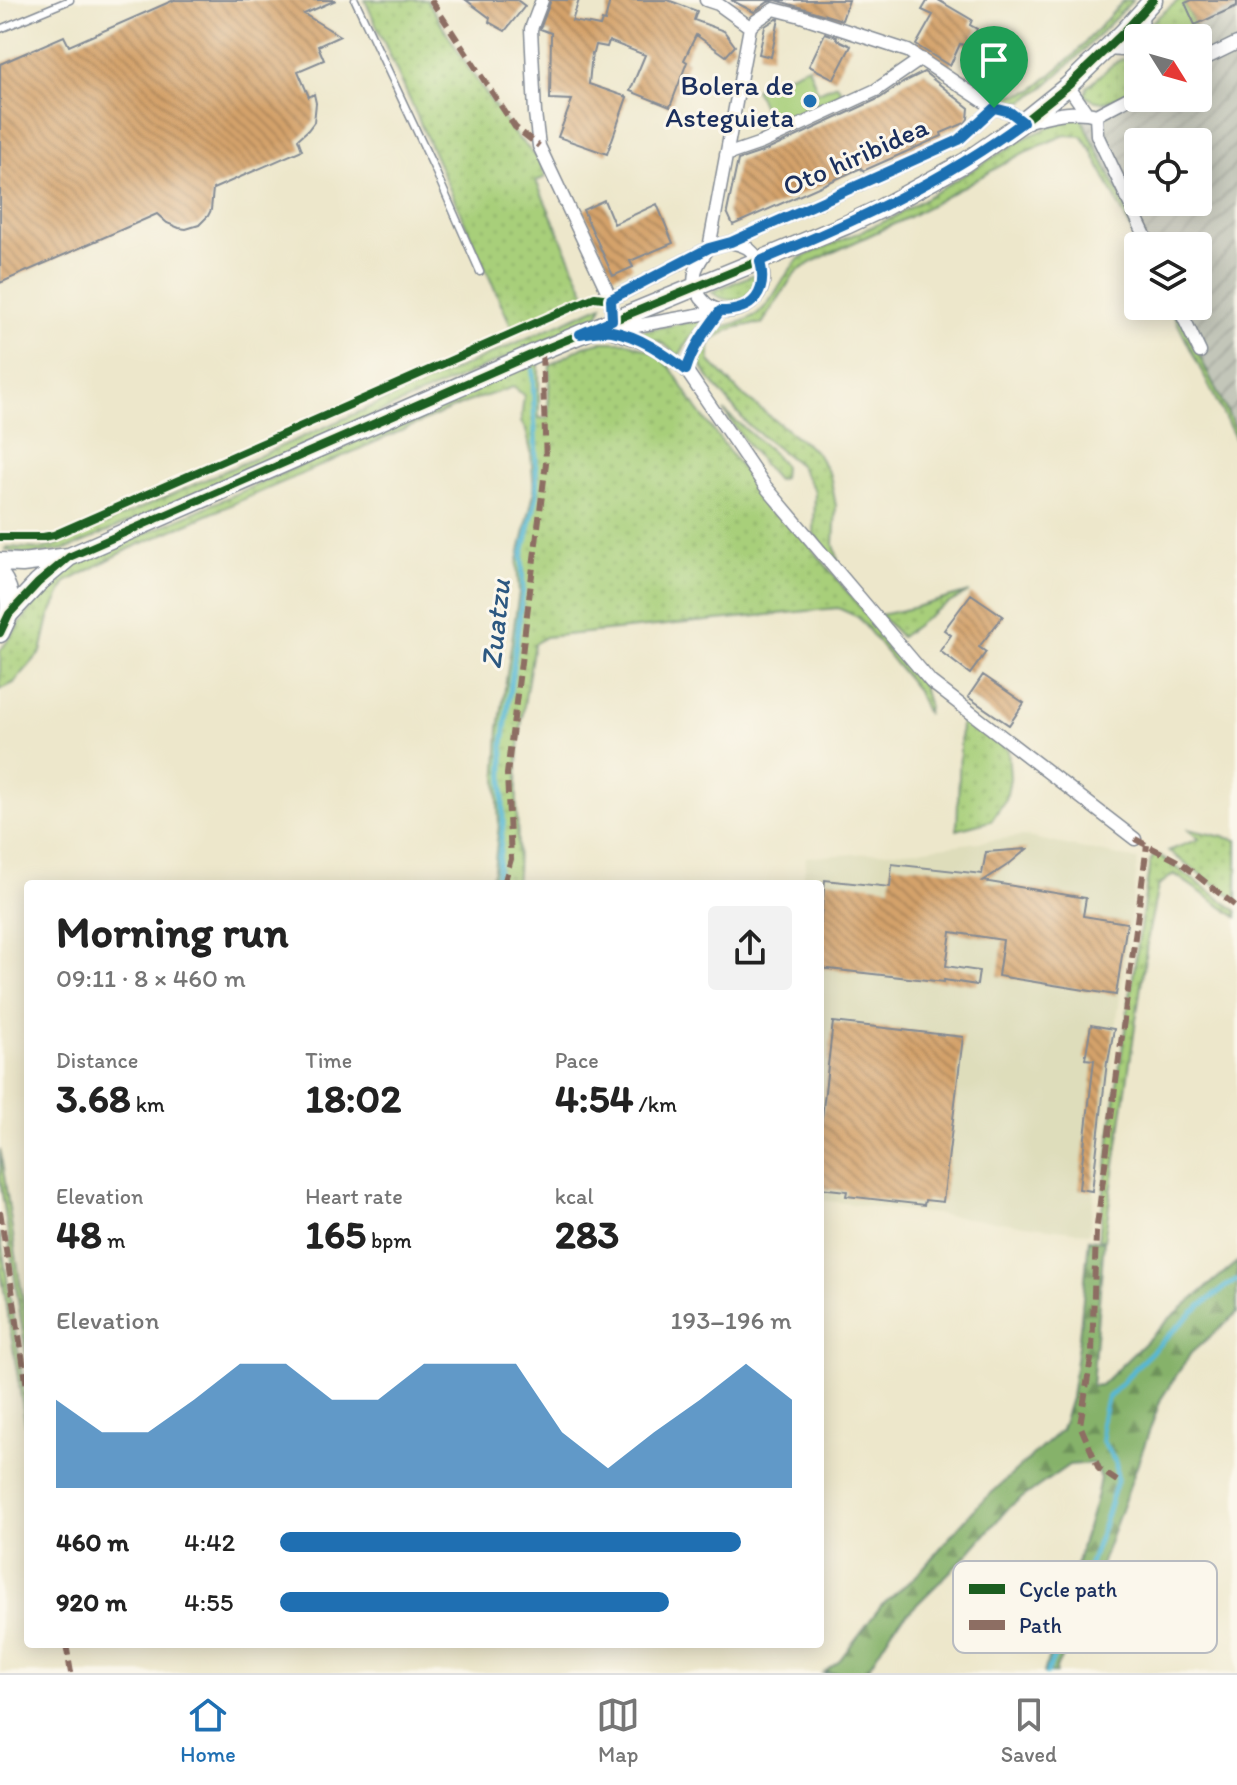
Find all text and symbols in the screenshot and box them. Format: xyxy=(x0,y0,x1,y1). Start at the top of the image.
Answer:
north arrow xyxy=(1124,24,1212,112)
map controls xyxy=(1124,24,1212,320)
pin xyxy=(960,26,1028,108)
icon: arrive xyxy=(972,38,1016,82)
place label: Bolera de Asteguieta xyxy=(665,68,794,134)
marker: Bolera de Asteguieta xyxy=(801,92,819,110)
street label: Oto hiribidea xyxy=(777,109,933,203)
button: locate xyxy=(1124,128,1212,216)
button: layers xyxy=(1124,232,1212,320)
water label: Zuatzu xyxy=(472,577,518,671)
text: Morning run xyxy=(56,905,289,958)
button: share xyxy=(708,906,792,990)
text: 09:11 · 8 × 460 m xyxy=(56,962,246,994)
text: Distance xyxy=(56,1047,138,1074)
text: Time xyxy=(305,1047,352,1074)
text: Pace xyxy=(555,1047,599,1074)
text: 3.68 xyxy=(56,1074,131,1122)
text: 18:02 xyxy=(305,1074,401,1122)
text: 4:54 xyxy=(555,1074,634,1122)
text: km xyxy=(131,1091,165,1118)
text: /km xyxy=(634,1091,677,1118)
text: Elevation xyxy=(56,1183,143,1210)
text: Heart rate xyxy=(305,1183,403,1210)
text: kcal xyxy=(555,1183,594,1210)
text: 48 xyxy=(56,1210,102,1258)
text: 165 xyxy=(305,1210,366,1258)
text: 283 xyxy=(555,1210,619,1258)
text: m xyxy=(102,1227,125,1254)
text: bpm xyxy=(366,1227,412,1254)
text: Elevation xyxy=(56,1304,159,1336)
text: 193–196 m xyxy=(671,1304,792,1336)
text: 460 m xyxy=(56,1526,129,1558)
text: 4:42 xyxy=(184,1526,235,1558)
legend xyxy=(953,1561,1217,1653)
text: Cycle path xyxy=(1019,1576,1118,1603)
text: 920 m xyxy=(56,1586,127,1618)
text: 4:55 xyxy=(184,1586,233,1618)
text: Path xyxy=(1019,1612,1062,1639)
tab: Home xyxy=(180,1693,236,1768)
tab: Map xyxy=(596,1693,640,1768)
tab: Saved xyxy=(1001,1693,1057,1768)

